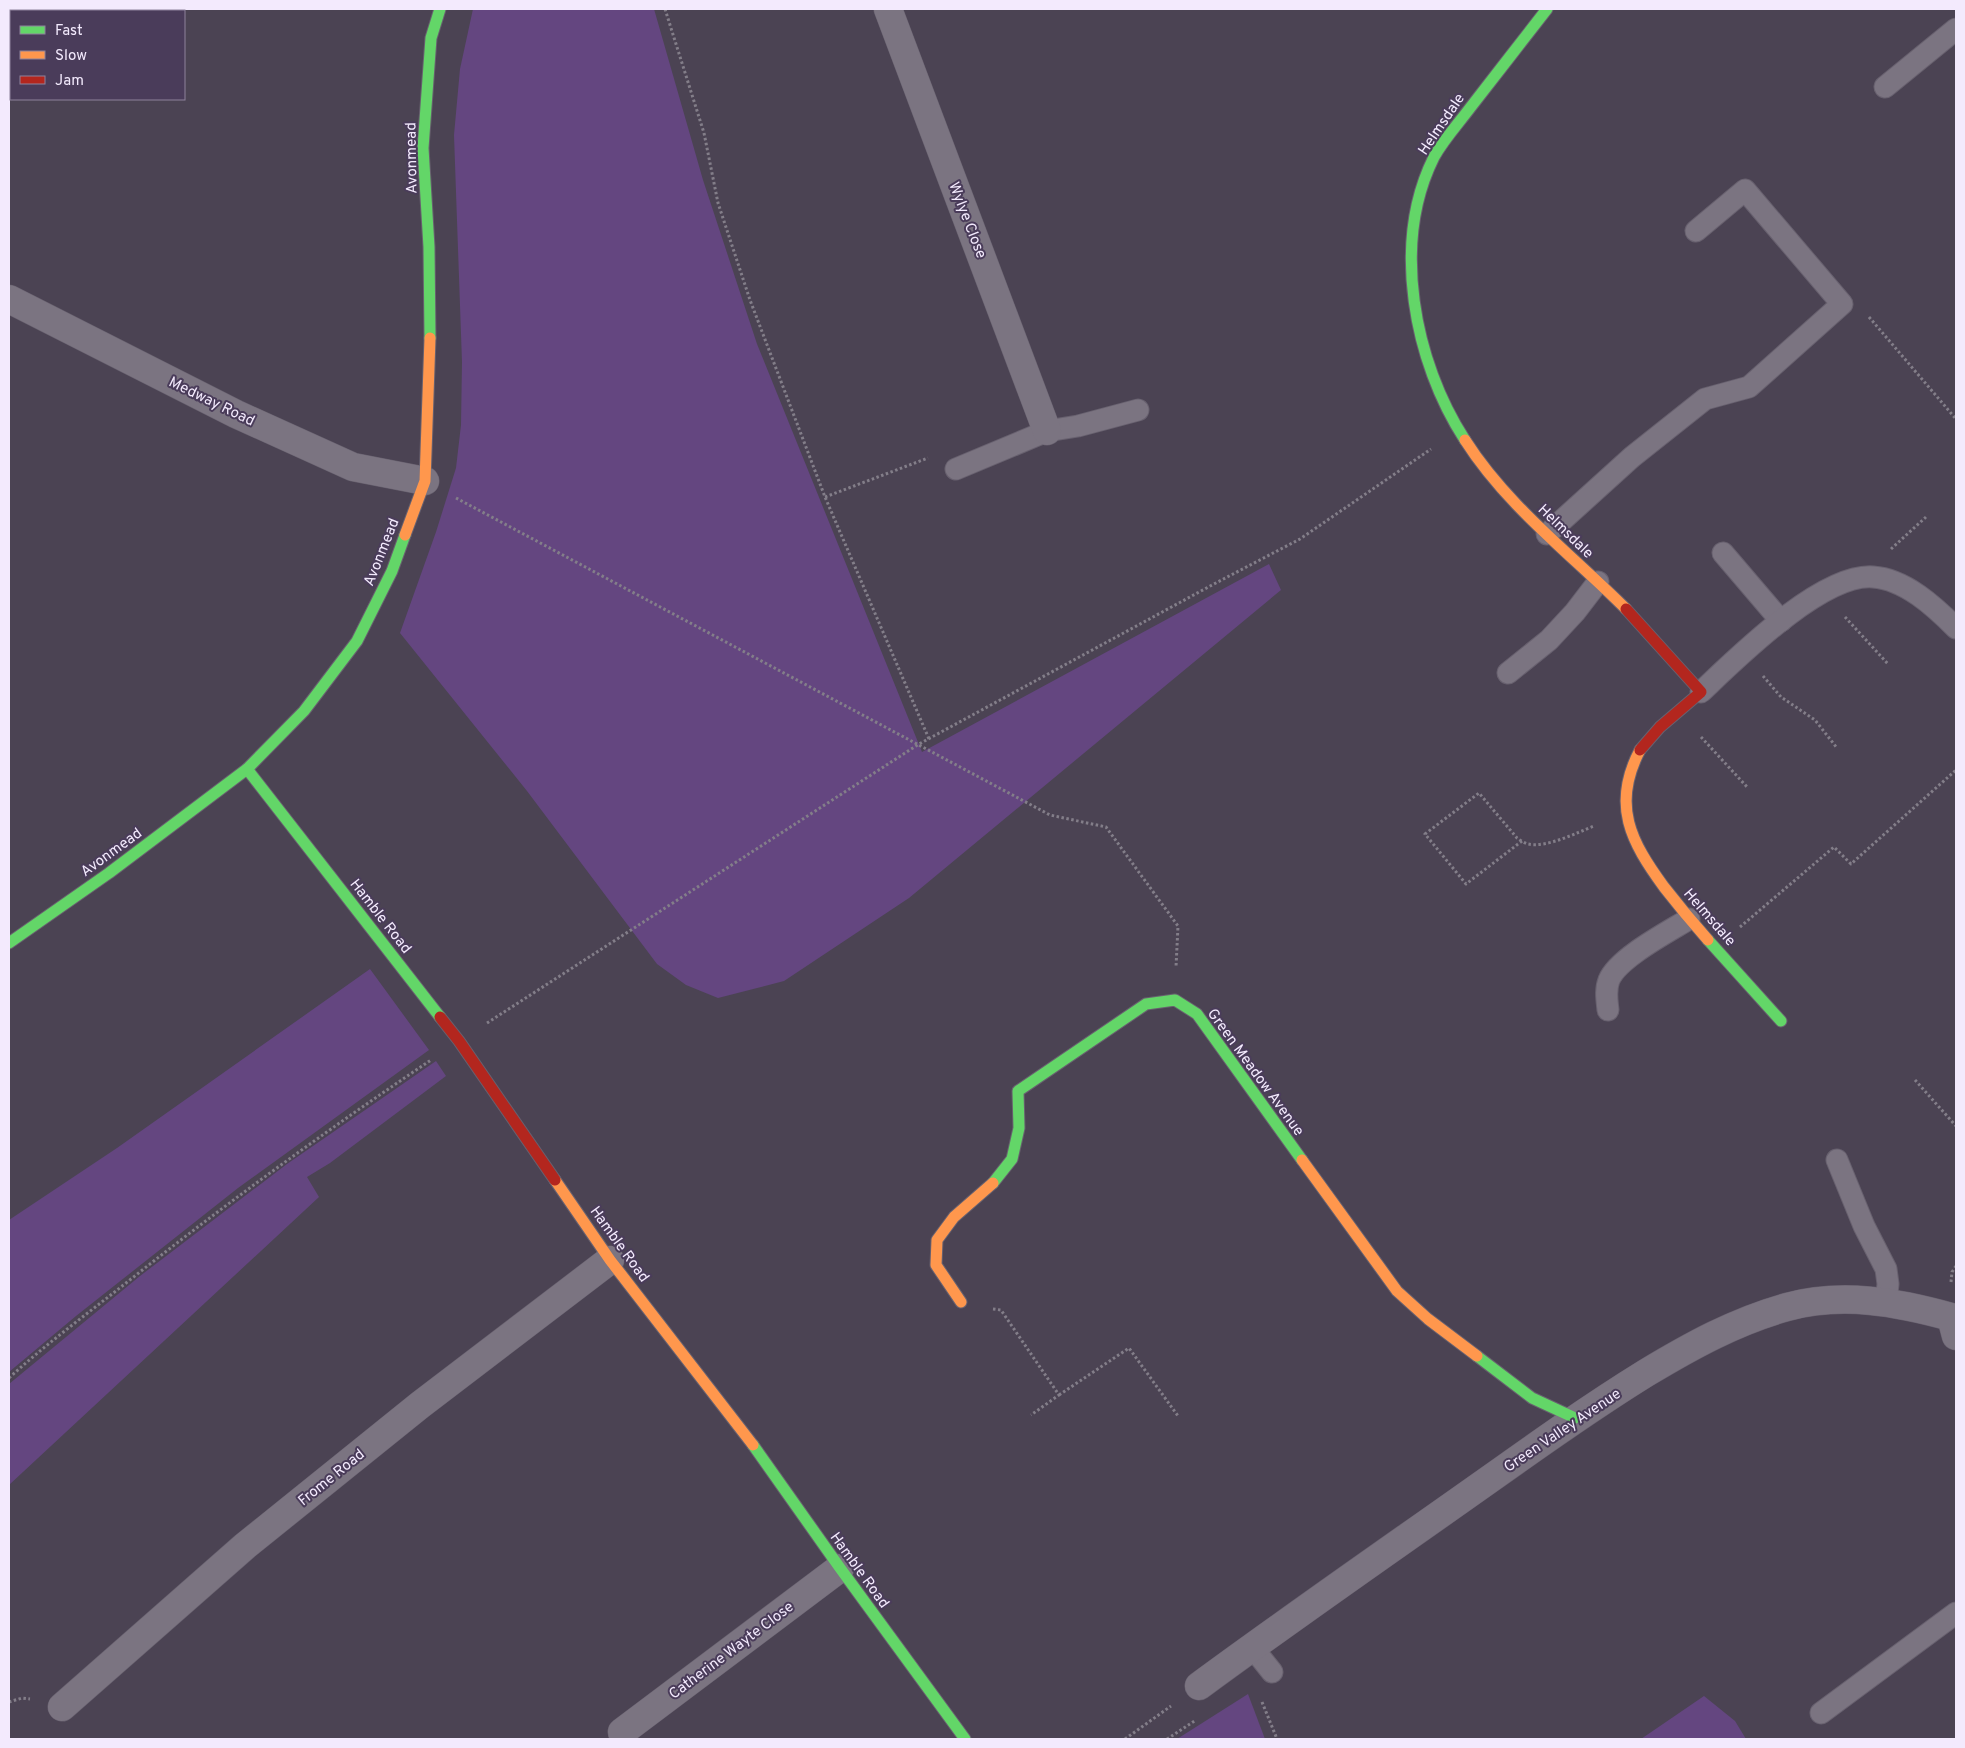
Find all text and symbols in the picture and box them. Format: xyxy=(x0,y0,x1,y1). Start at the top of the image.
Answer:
legend xyxy=(10,10,185,100)
text: Fast xyxy=(55,22,83,41)
text: Slow xyxy=(55,47,87,66)
text: Jam xyxy=(55,72,84,91)
street label: Helmsdale xyxy=(1415,90,1470,159)
street label: Avonmead xyxy=(402,122,423,194)
street label: Wylye Close xyxy=(943,180,990,262)
street label: Medway Road xyxy=(165,373,258,431)
street label: Helmsdale xyxy=(1533,501,1597,563)
street label: Avonmead xyxy=(360,516,405,589)
street label: Avonmead xyxy=(77,825,146,882)
street label: Hamble Road xyxy=(345,876,415,958)
street label: Helmsdale xyxy=(1679,885,1739,951)
street label: Green Meadow Avenue xyxy=(1202,1005,1307,1140)
street label: Hamble Road xyxy=(585,1203,653,1287)
street label: Green Valley Avenue xyxy=(1501,1385,1625,1477)
street label: Frome Road xyxy=(295,1446,369,1511)
street label: Hamble Road xyxy=(825,1529,893,1613)
street label: Catherine Wayte Close xyxy=(666,1598,798,1704)

